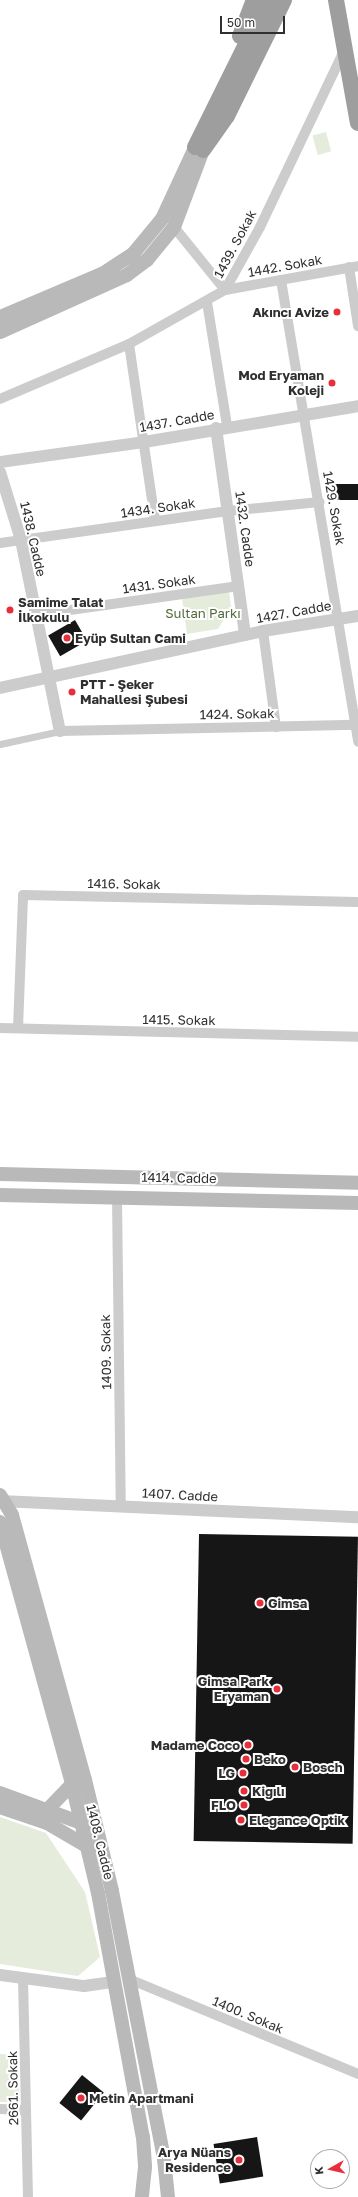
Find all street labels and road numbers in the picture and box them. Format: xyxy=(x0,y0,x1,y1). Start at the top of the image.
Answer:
street label: 1439. Sokak xyxy=(211,207,259,281)
street label: 1442. Sokak xyxy=(247,252,323,280)
street label: 1437. Cadde xyxy=(138,407,216,435)
street label: 1429. Sokak xyxy=(320,470,348,546)
street label: 1432. Cadde xyxy=(232,490,258,568)
street label: 1434. Sokak xyxy=(120,495,196,521)
street label: 1438. Cadde xyxy=(17,500,49,578)
street label: 1431. Sokak xyxy=(122,571,196,597)
street label: 1427. Cadde xyxy=(255,598,333,626)
street label: 1424. Sokak xyxy=(199,706,275,722)
street label: 1416. Sokak xyxy=(87,876,161,892)
street label: 1415. Sokak xyxy=(142,1012,216,1028)
street label: 1414. Cadde xyxy=(141,1170,217,1186)
street label: 1409. Sokak xyxy=(98,1314,114,1390)
street label: 1407. Cadde xyxy=(142,1485,218,1505)
street label: 1408. Cadde xyxy=(83,1803,117,1881)
street label: 1400. Sokak xyxy=(210,1993,286,2037)
street label: 2661. Sokak xyxy=(5,2050,21,2126)

